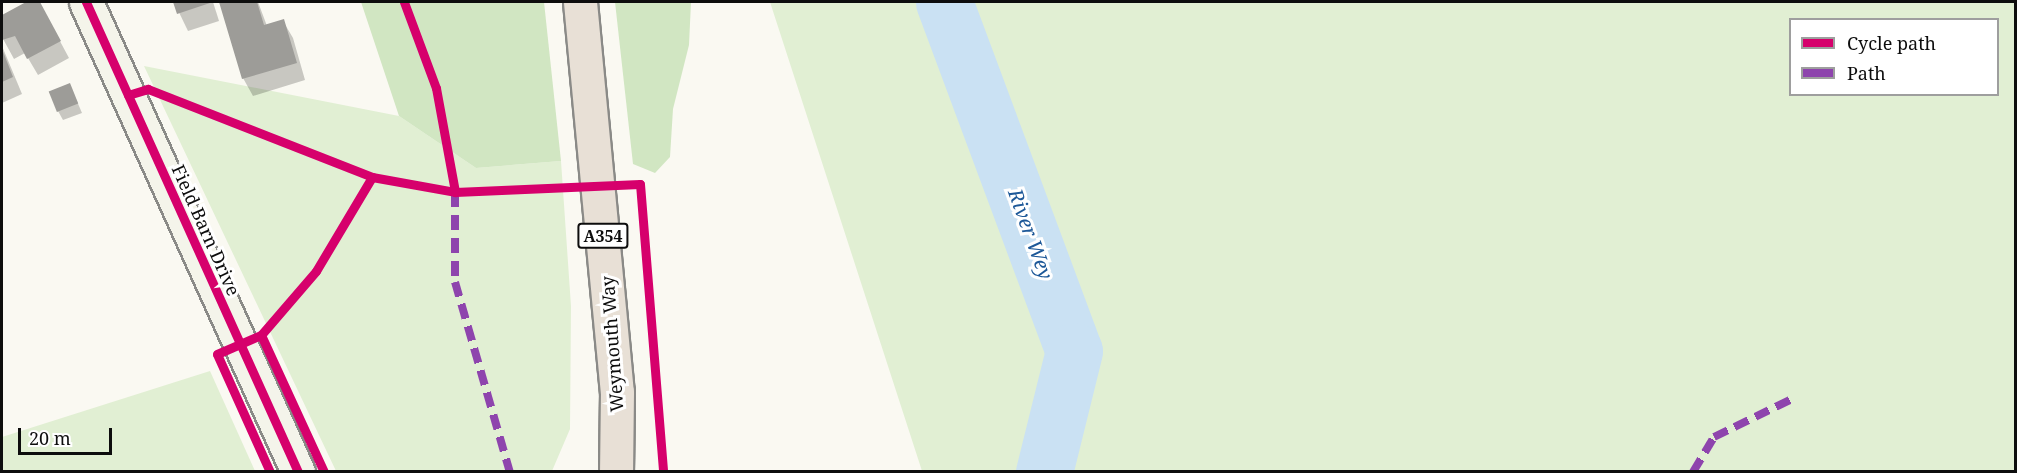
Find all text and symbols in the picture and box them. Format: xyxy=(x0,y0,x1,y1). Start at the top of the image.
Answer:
legend xyxy=(1789,18,1999,96)
text: Cycle path xyxy=(1847,31,1936,55)
text: Path xyxy=(1847,61,1886,85)
street label: Field Barn Drive xyxy=(167,161,245,299)
water label: River Wey xyxy=(1004,185,1058,283)
road number: A354 xyxy=(576,223,630,249)
street label: Weymouth Way xyxy=(596,275,628,413)
scale bar xyxy=(21,416,116,454)
text: 20 m xyxy=(29,426,71,450)

